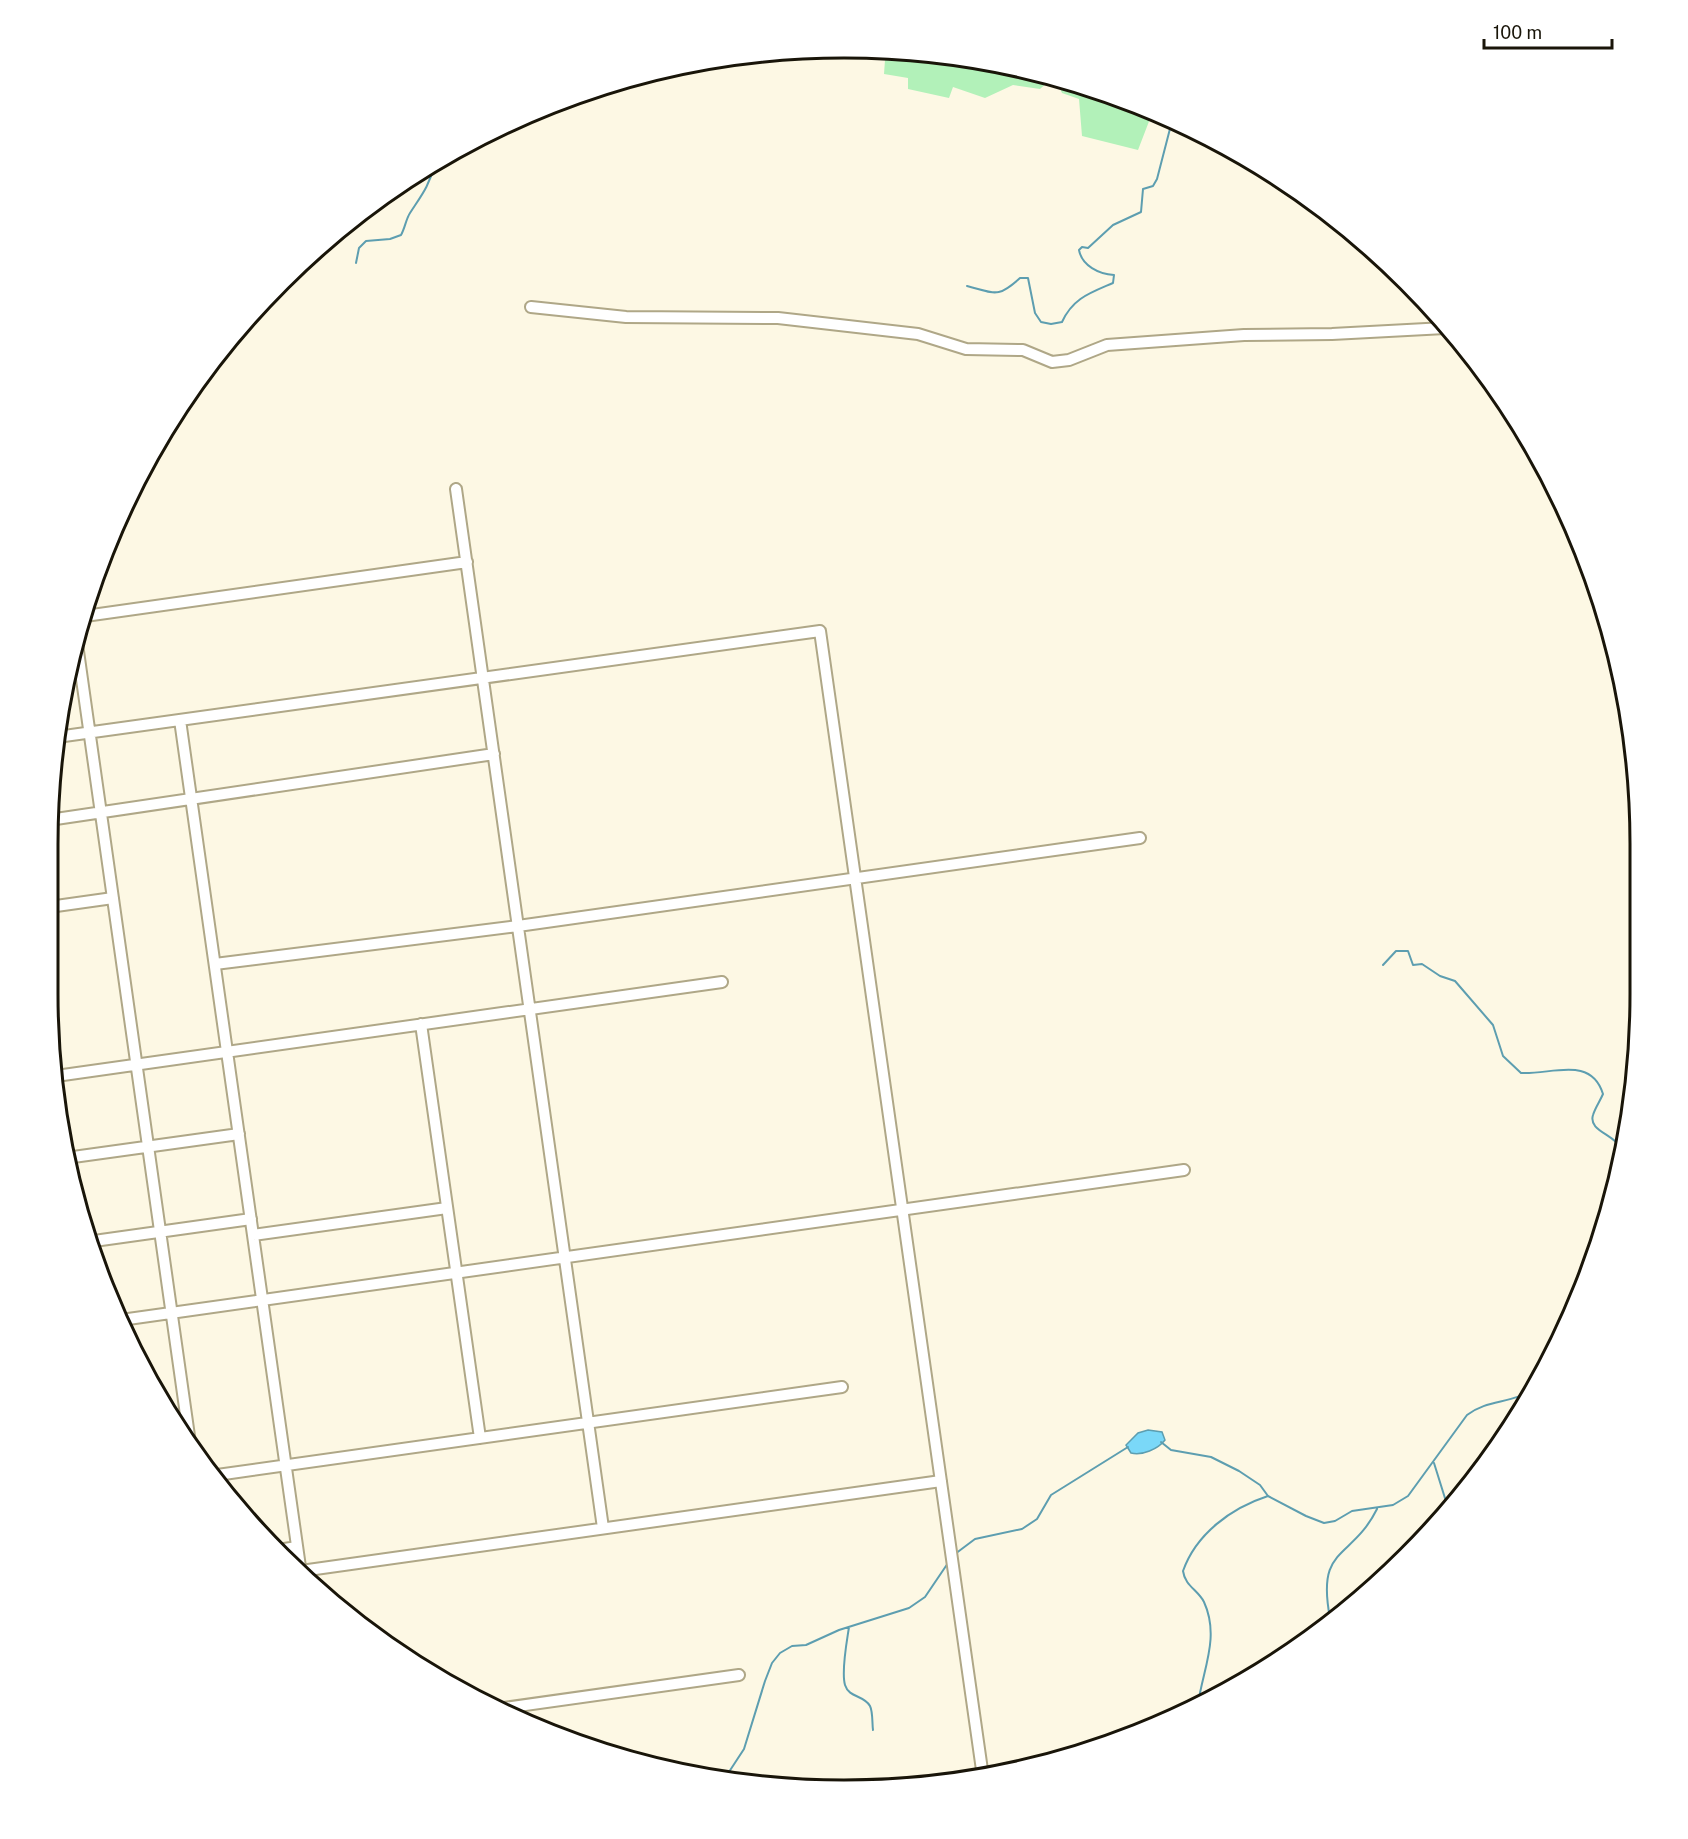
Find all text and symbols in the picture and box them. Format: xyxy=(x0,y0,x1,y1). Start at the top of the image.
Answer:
scale bar xyxy=(1484,12,1612,50)
text: 100 m xyxy=(1493,22,1542,43)

